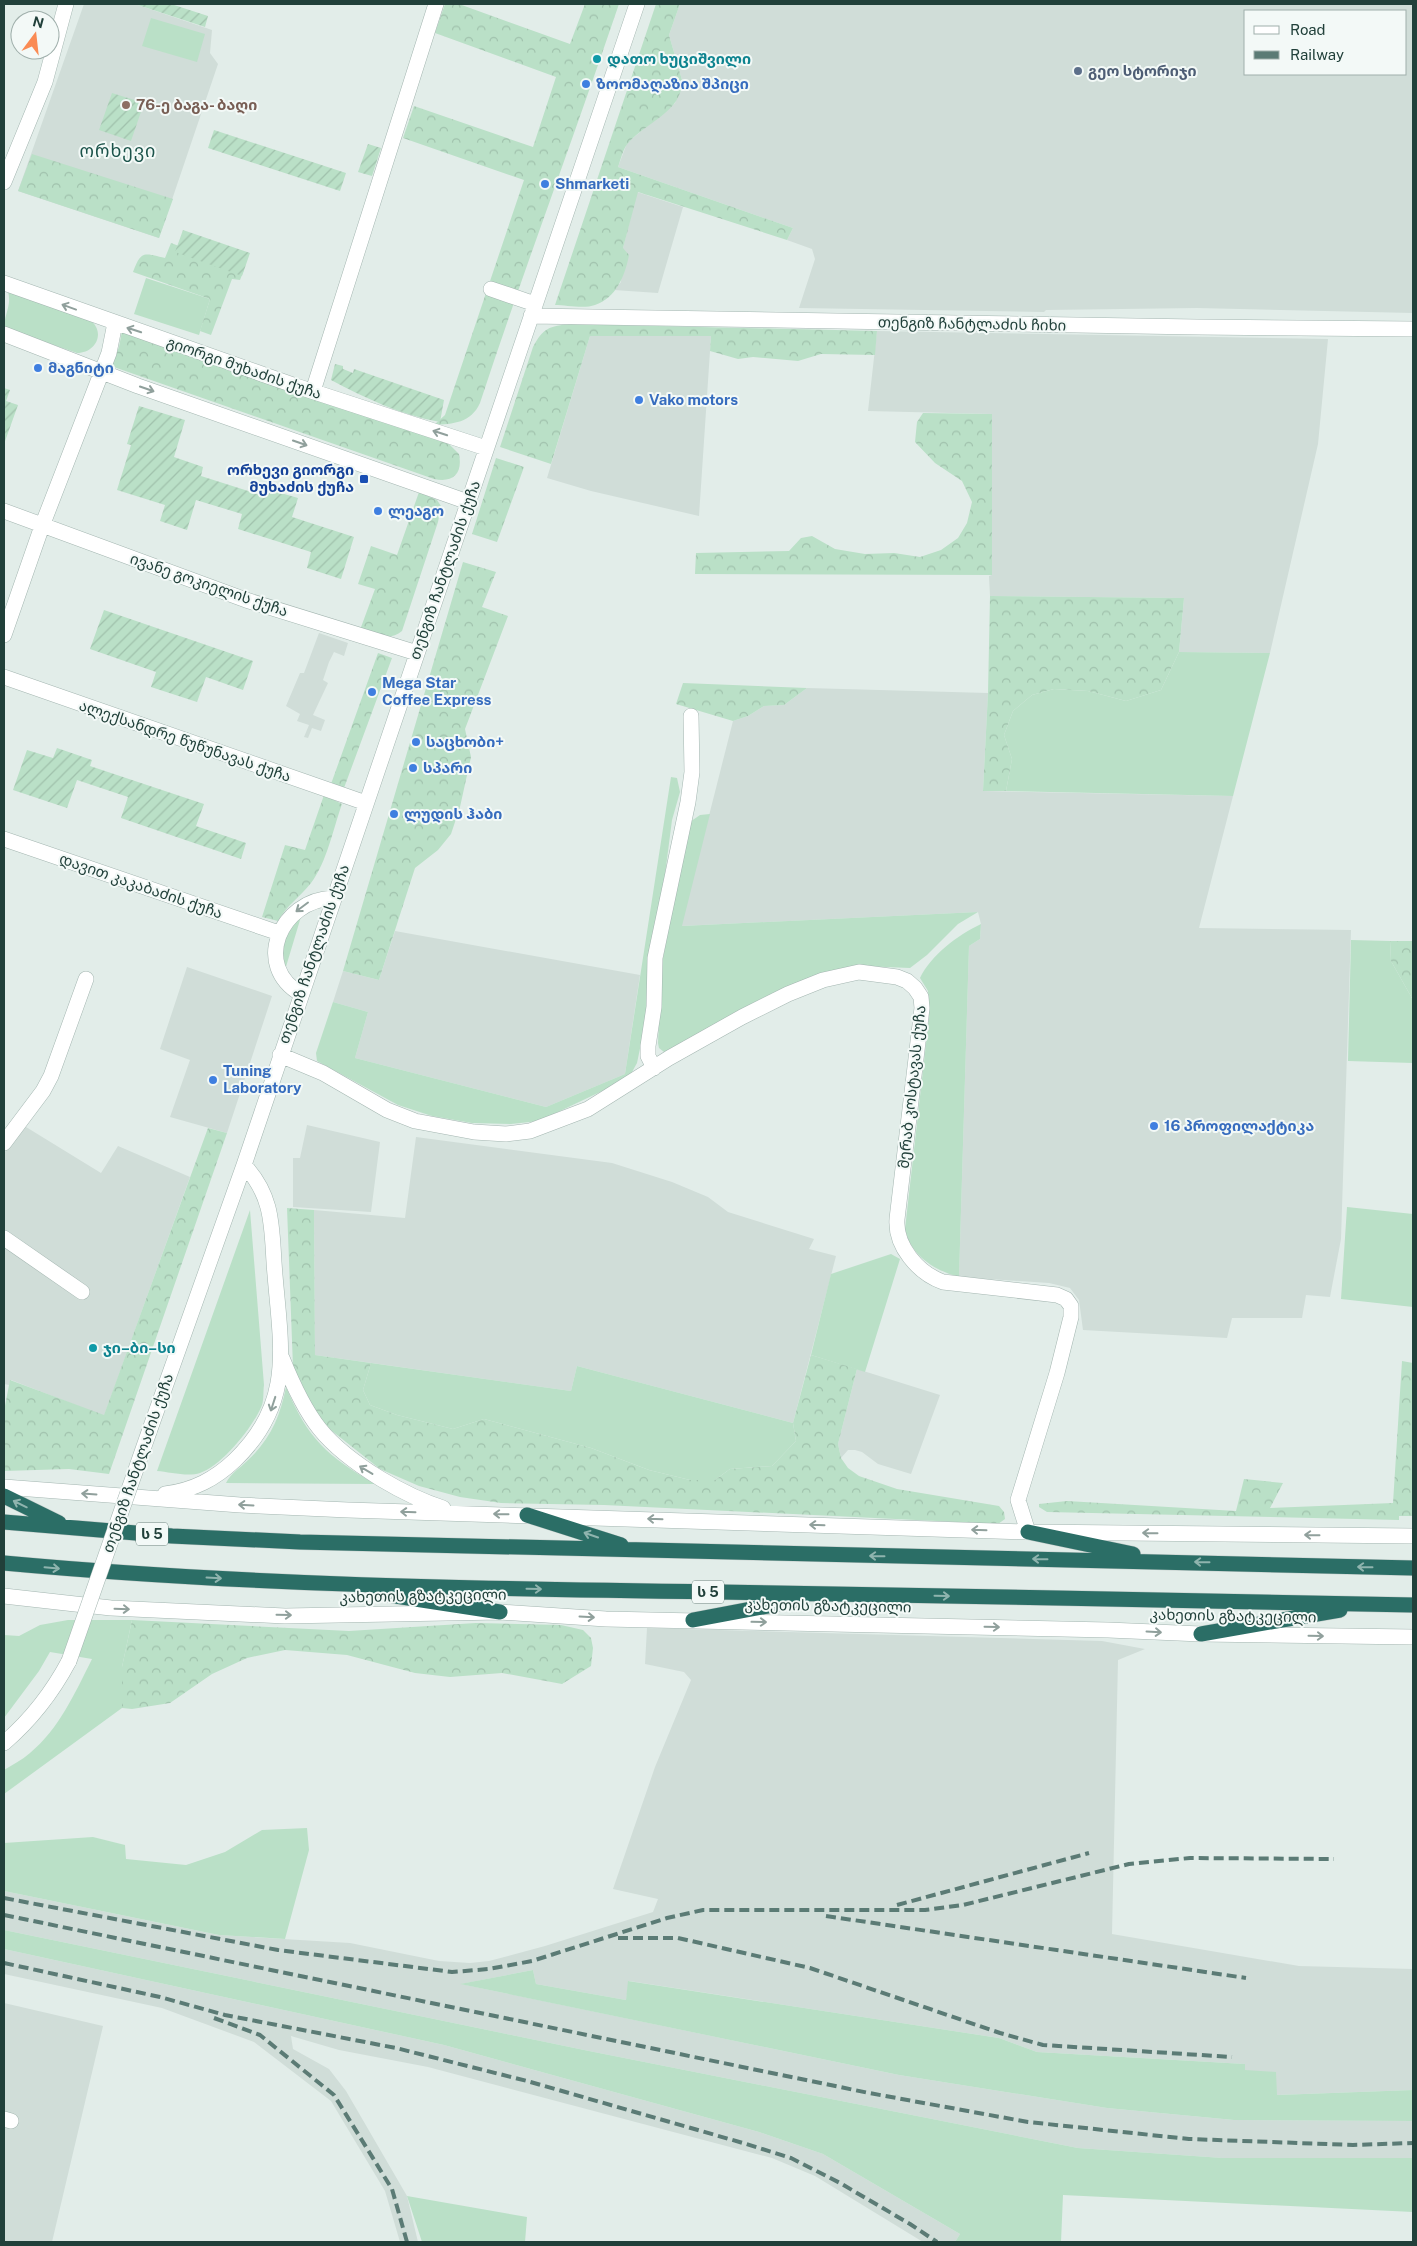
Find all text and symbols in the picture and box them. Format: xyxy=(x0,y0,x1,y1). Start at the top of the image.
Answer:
north arrow xyxy=(10,10,60,60)
legend xyxy=(1244,10,1407,75)
text: N xyxy=(31,13,46,32)
text: Road xyxy=(1290,21,1326,38)
text: Railway xyxy=(1290,46,1344,63)
place label: დათო ხუციშვილი xyxy=(607,50,751,68)
marker: დათო ხუციშვილი xyxy=(591,53,603,65)
place label: გეო სტორიჯი xyxy=(1088,62,1197,80)
marker: გეო სტორიჯი xyxy=(1072,65,1084,77)
place label: ზოომაღაზია შპიცი xyxy=(596,75,749,93)
marker: ზოომაღაზია შპიცი xyxy=(580,78,592,90)
place label: 76-ე ბაგა- ბაღი xyxy=(136,96,257,114)
marker: 76-ე ბაგა- ბაღი xyxy=(120,99,132,111)
district label: ორხევი xyxy=(80,140,156,162)
place label: Shmarketi xyxy=(555,175,629,192)
marker: Shmarketi xyxy=(539,178,551,190)
one-way arrow xyxy=(62,302,77,311)
street label: თენგიზ ჩანტლაძის ჩიხი xyxy=(878,313,1066,335)
one-way arrow xyxy=(127,325,143,334)
street label: გიორგი მუხაძის ქუჩა xyxy=(164,333,324,403)
place label: მაგნიტი xyxy=(48,359,114,377)
marker: მაგნიტი xyxy=(32,362,44,374)
one-way arrow xyxy=(139,385,154,394)
place label: Vako motors xyxy=(649,391,738,408)
marker: Vako motors xyxy=(633,394,645,406)
one-way arrow xyxy=(432,428,448,437)
one-way arrow xyxy=(292,439,308,448)
place label: ორხევი გიორგი მუხაძის ქუჩა xyxy=(227,461,354,496)
marker: ორხევი გიორგი მუხაძის ქუჩა xyxy=(358,473,370,485)
street label: თენგიზ ჩანტლაძის ქუჩა xyxy=(406,478,484,662)
place label: ლეაგო xyxy=(388,502,444,520)
marker: ლეაგო xyxy=(372,505,384,517)
street label: ივანე გოკიელის ქუჩა xyxy=(128,550,290,620)
place label: Mega Star Coffee Express xyxy=(382,674,492,708)
marker: Mega Star Coffee Express xyxy=(366,686,378,698)
street label: ალექსანდრე წუწუნავას ქუჩა xyxy=(77,696,293,786)
place label: საცხობი+ xyxy=(426,733,504,751)
marker: საცხობი+ xyxy=(410,736,422,748)
place label: სპარი xyxy=(423,759,472,776)
marker: სპარი xyxy=(407,762,419,774)
place label: ლუდის ჰაბი xyxy=(404,805,502,823)
marker: ლუდის ჰაბი xyxy=(388,808,400,820)
street label: დავით კაკაბაძის ქუჩა xyxy=(57,850,225,922)
street label: თენგიზ ჩანტლაძის ქუჩა xyxy=(275,862,353,1046)
one-way arrow xyxy=(296,902,309,913)
street label: მერაბ კოსტავას ქუჩა xyxy=(894,1004,930,1170)
place label: Tuning Laboratory xyxy=(223,1062,302,1096)
marker: Tuning Laboratory xyxy=(207,1074,219,1086)
place label: 16 პროფილაქტიკა xyxy=(1164,1117,1314,1135)
marker: 16 პროფილაქტიკა xyxy=(1148,1120,1160,1132)
place label: ჯი–ბი–სი xyxy=(103,1339,176,1357)
marker: ჯი–ბი–სი xyxy=(87,1342,99,1354)
street label: თენგიზ ჩანტლაძის ქუჩა xyxy=(99,1371,177,1555)
one-way arrow xyxy=(268,1396,277,1412)
one-way arrow xyxy=(359,1464,373,1474)
one-way arrow xyxy=(82,1489,98,1499)
one-way arrow xyxy=(13,1499,28,1508)
one-way arrow xyxy=(238,1501,254,1510)
one-way arrow xyxy=(401,1507,417,1517)
one-way arrow xyxy=(493,1509,510,1519)
one-way arrow xyxy=(647,1514,663,1524)
one-way arrow xyxy=(809,1520,825,1529)
road number: ს 5 xyxy=(136,1522,168,1546)
one-way arrow xyxy=(972,1526,988,1535)
one-way arrow xyxy=(1142,1529,1158,1538)
one-way arrow xyxy=(583,1530,599,1539)
one-way arrow xyxy=(1304,1530,1320,1540)
one-way arrow xyxy=(869,1551,885,1560)
one-way arrow xyxy=(1032,1554,1048,1564)
one-way arrow xyxy=(1194,1558,1210,1567)
one-way arrow xyxy=(1357,1562,1373,1571)
one-way arrow xyxy=(44,1563,60,1572)
one-way arrow xyxy=(206,1574,222,1583)
road number: ს 5 xyxy=(692,1580,724,1604)
one-way arrow xyxy=(526,1585,542,1594)
street label: კახეთის გზატკეცილი xyxy=(339,1586,507,1606)
one-way arrow xyxy=(933,1591,949,1601)
street label: კახეთის გზატკეცილი xyxy=(744,1596,912,1616)
one-way arrow xyxy=(114,1604,130,1613)
street label: კახეთის გზატკეცილი xyxy=(1149,1606,1317,1626)
one-way arrow xyxy=(276,1610,292,1620)
one-way arrow xyxy=(578,1613,594,1622)
one-way arrow xyxy=(750,1617,767,1627)
one-way arrow xyxy=(983,1622,999,1632)
one-way arrow xyxy=(1146,1627,1162,1637)
one-way arrow xyxy=(1308,1631,1324,1640)

